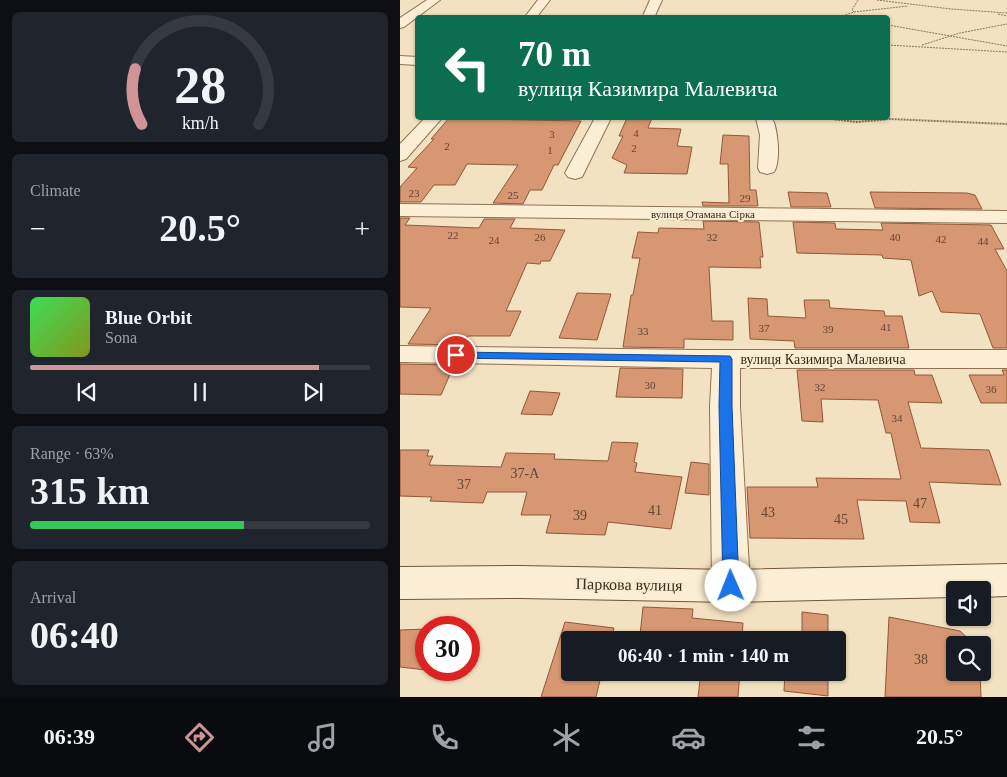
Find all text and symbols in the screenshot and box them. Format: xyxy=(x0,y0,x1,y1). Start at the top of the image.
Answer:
icon: left xyxy=(435,35,500,100)
text: 70 m xyxy=(518,35,591,74)
text: 28 xyxy=(174,57,226,114)
text: вулиця Казимира Малевича xyxy=(518,76,778,101)
text: km/h xyxy=(182,113,218,133)
house number: 4 xyxy=(633,127,639,139)
house number: 3 xyxy=(549,128,555,140)
house number: 2 xyxy=(444,140,450,152)
house number: 2 xyxy=(631,142,637,154)
house number: 1 xyxy=(547,144,553,156)
text: Climate xyxy=(30,182,81,199)
house number: 23 xyxy=(409,187,420,199)
house number: 25 xyxy=(508,189,519,201)
house number: 29 xyxy=(740,192,751,204)
text: 20.5° xyxy=(159,207,241,249)
street label: вулиця Отамана Сірка xyxy=(651,208,755,220)
text: − xyxy=(30,213,46,244)
text: + xyxy=(354,213,370,244)
house number: 22 xyxy=(448,229,459,241)
house number: 26 xyxy=(535,231,546,243)
house number: 32 xyxy=(707,231,718,243)
house number: 40 xyxy=(890,231,901,243)
house number: 42 xyxy=(936,233,947,245)
house number: 24 xyxy=(489,234,500,246)
house number: 44 xyxy=(978,235,989,247)
text: Blue Orbit xyxy=(105,307,192,328)
house number: 41 xyxy=(881,321,892,333)
house number: 37 xyxy=(759,322,770,334)
house number: 39 xyxy=(823,323,834,335)
house number: 33 xyxy=(638,325,649,337)
text: Sona xyxy=(105,329,137,346)
pin xyxy=(435,334,477,376)
icon: arrive xyxy=(442,341,470,369)
street label: вулиця Казимира Малевича xyxy=(740,352,906,367)
icon: previous xyxy=(73,378,101,406)
icon: pause xyxy=(186,378,214,406)
icon: next xyxy=(299,378,327,406)
house number: 30 xyxy=(645,379,656,391)
house number: 32 xyxy=(815,381,826,393)
house number: 36 xyxy=(986,383,997,395)
house number: 34 xyxy=(892,412,903,424)
text: Range · 63% xyxy=(30,445,114,462)
house number: 37-А xyxy=(511,466,540,481)
text: 315 km xyxy=(30,470,149,512)
house number: 37 xyxy=(457,477,471,492)
house number: 47 xyxy=(913,496,927,511)
house number: 41 xyxy=(648,503,662,518)
house number: 43 xyxy=(761,505,775,520)
house number: 39 xyxy=(573,508,587,523)
house number: 45 xyxy=(834,512,848,527)
position arrow xyxy=(704,559,756,611)
street label: Паркова вулиця xyxy=(575,575,683,595)
map controls xyxy=(946,581,991,681)
button: sound xyxy=(946,581,991,626)
text: Arrival xyxy=(30,589,76,606)
text: 06:40 xyxy=(30,614,119,656)
speed limit sign: 30 xyxy=(415,616,480,681)
button: search xyxy=(946,636,991,681)
text: 06:40 · 1 min · 140 m xyxy=(618,645,789,666)
house number: 38 xyxy=(914,652,928,667)
icon: directions xyxy=(182,720,217,755)
icon: music xyxy=(305,720,340,755)
icon: phone xyxy=(427,720,462,755)
icon: climate xyxy=(549,720,584,755)
icon: car xyxy=(671,720,706,755)
icon: filters xyxy=(794,720,829,755)
text: 06:39 xyxy=(44,724,95,749)
text: 20.5° xyxy=(916,724,963,749)

